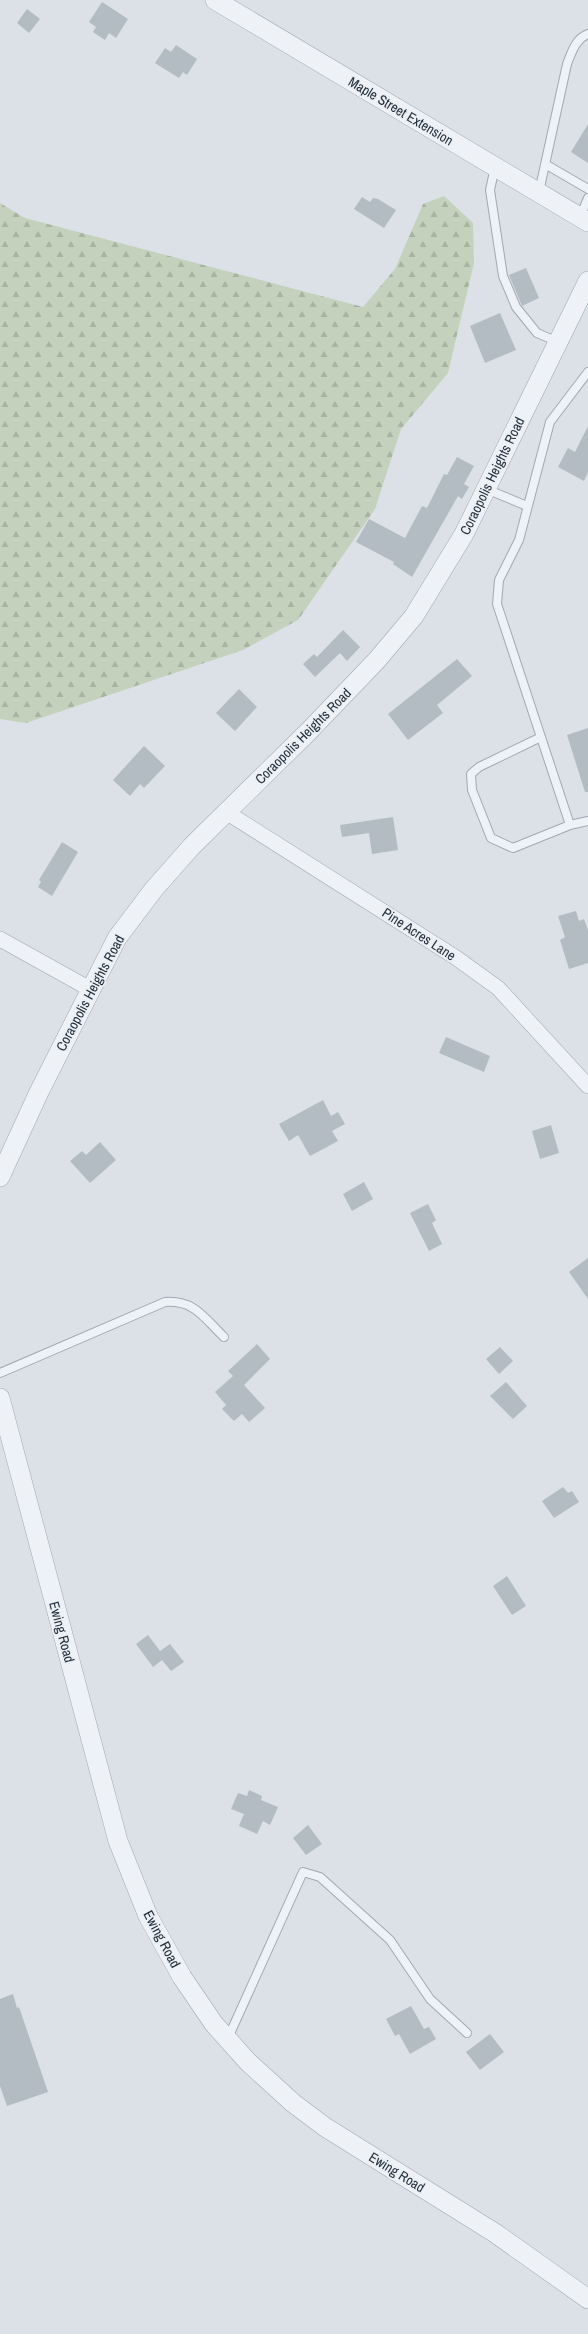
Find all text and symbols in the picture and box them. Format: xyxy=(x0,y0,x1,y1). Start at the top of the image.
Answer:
street label: Maple Street Extension xyxy=(345,73,457,149)
street label: Coraopolis Heights Road xyxy=(456,414,528,538)
street label: Coraopolis Heights Road xyxy=(251,684,355,788)
street label: Pine Acres Lane xyxy=(379,904,459,964)
street label: Coraopolis Heights Road xyxy=(52,932,128,1054)
street label: Ewing Road xyxy=(45,1599,79,1665)
street label: Ewing Road xyxy=(139,1907,185,1971)
street label: Ewing Road xyxy=(366,2148,428,2196)

